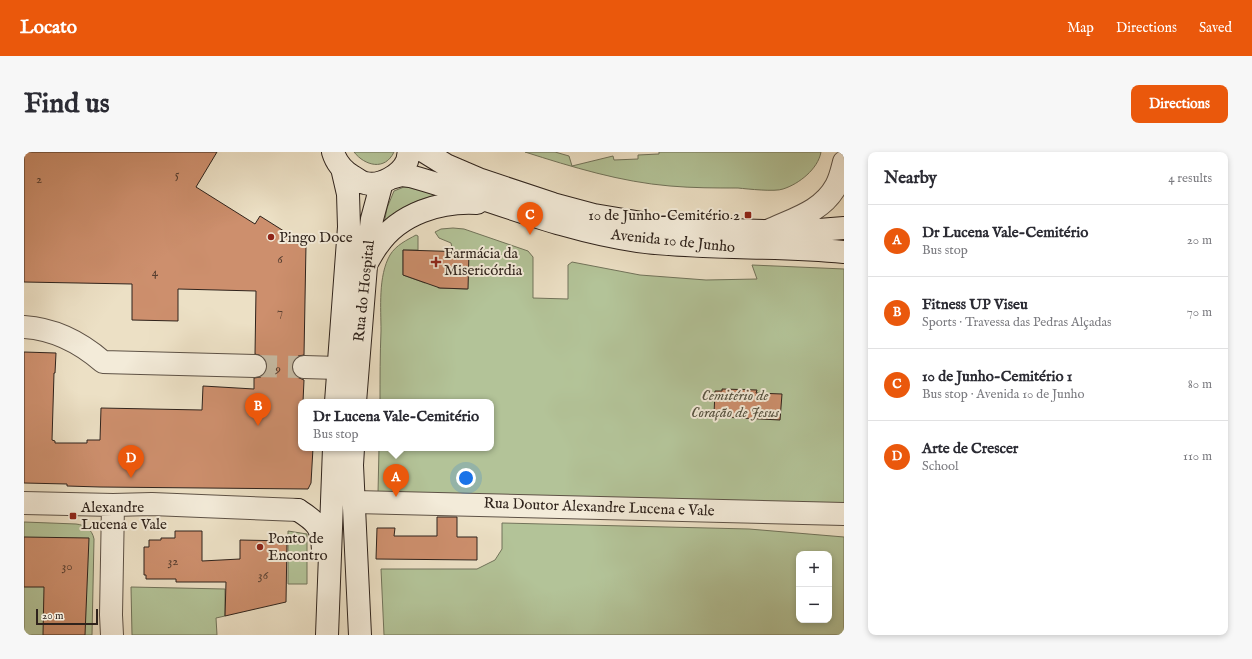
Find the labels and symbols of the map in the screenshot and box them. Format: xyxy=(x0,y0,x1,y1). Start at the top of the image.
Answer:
house number: 5 xyxy=(175,166,180,183)
house number: 2 xyxy=(36,171,42,188)
pin: C xyxy=(517,202,543,235)
place label: 10 de Junho-Cemitério 2 xyxy=(588,206,740,225)
marker: 10 de Junho-Cemitério 2 xyxy=(743,210,753,220)
street label: Avenida 10 de Junho xyxy=(609,225,736,257)
place label: Pingo Doce xyxy=(279,228,353,247)
marker: Pingo Doce xyxy=(266,232,276,242)
street label: Rua do Hospital xyxy=(349,238,379,343)
place label: Farmácia da Misericórdia xyxy=(444,244,523,280)
house number: 6 xyxy=(277,251,283,268)
marker: Farmácia da Misericórdia xyxy=(431,257,441,267)
house number: 4 xyxy=(152,264,159,281)
house number: 7 xyxy=(277,304,283,321)
house number: 9 xyxy=(274,361,281,378)
park label: Cemitério de Coração de Jesus xyxy=(691,386,780,422)
pin: B xyxy=(245,393,271,426)
pin: D xyxy=(118,445,144,478)
pin: A xyxy=(383,464,409,497)
your location xyxy=(456,468,476,488)
street label: Rua Doutor Alexandre Lucena e Vale xyxy=(483,493,715,521)
place label: Alexandre Lucena e Vale xyxy=(80,498,167,534)
marker: Alexandre Lucena e Vale xyxy=(68,511,78,521)
place label: Ponto de Encontro xyxy=(268,529,328,565)
marker: Ponto de Encontro xyxy=(255,542,265,552)
house number: 32 xyxy=(168,553,178,570)
house number: 30 xyxy=(61,558,73,575)
house number: 36 xyxy=(258,567,269,584)
scale bar xyxy=(36,607,98,626)

